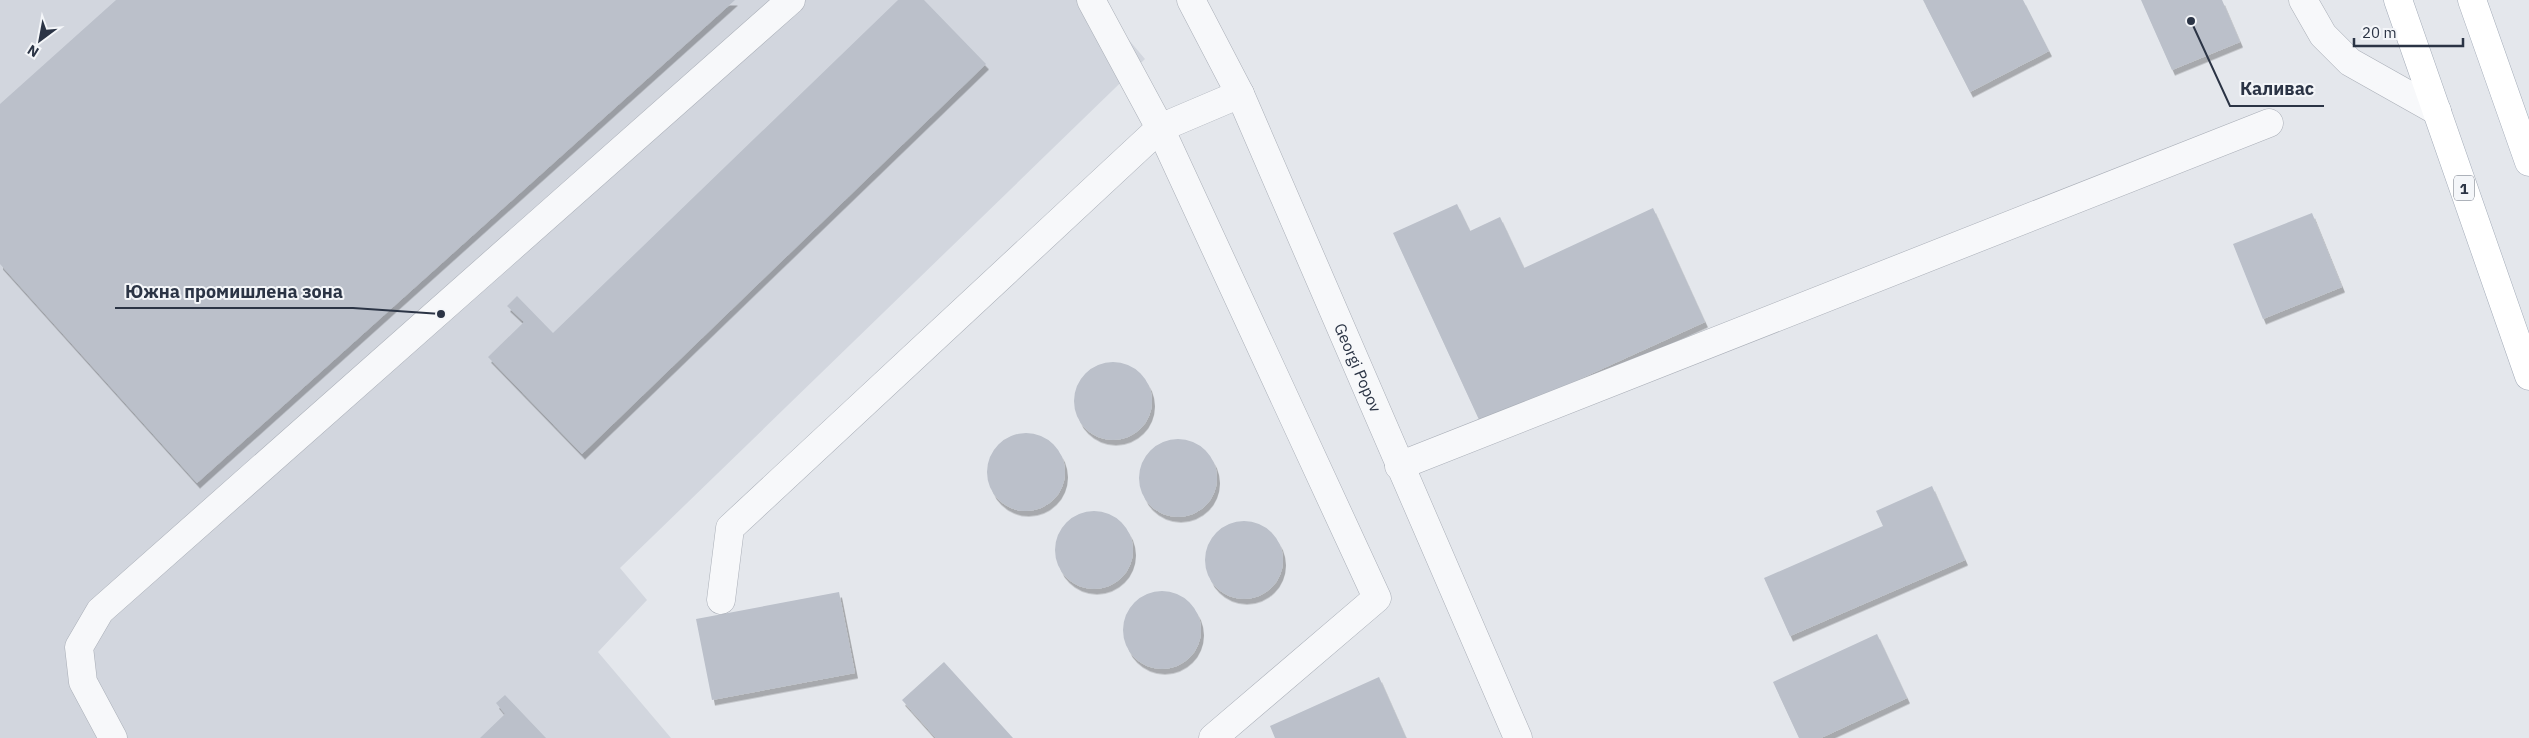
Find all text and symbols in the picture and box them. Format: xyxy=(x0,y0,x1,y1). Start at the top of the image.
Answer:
north arrow xyxy=(15,15,65,65)
scale bar xyxy=(2354,15,2463,47)
text: 20 m xyxy=(2362,23,2397,42)
text: N xyxy=(24,41,42,61)
callout: Каливас xyxy=(2230,73,2324,106)
text: Каливас xyxy=(2240,77,2314,100)
road number: 1 xyxy=(2454,176,2474,200)
callout: Южна промишлена зона xyxy=(115,275,353,308)
text: Южна промишлена зона xyxy=(125,280,343,303)
street label: Georgi Popov xyxy=(1330,320,1386,415)

